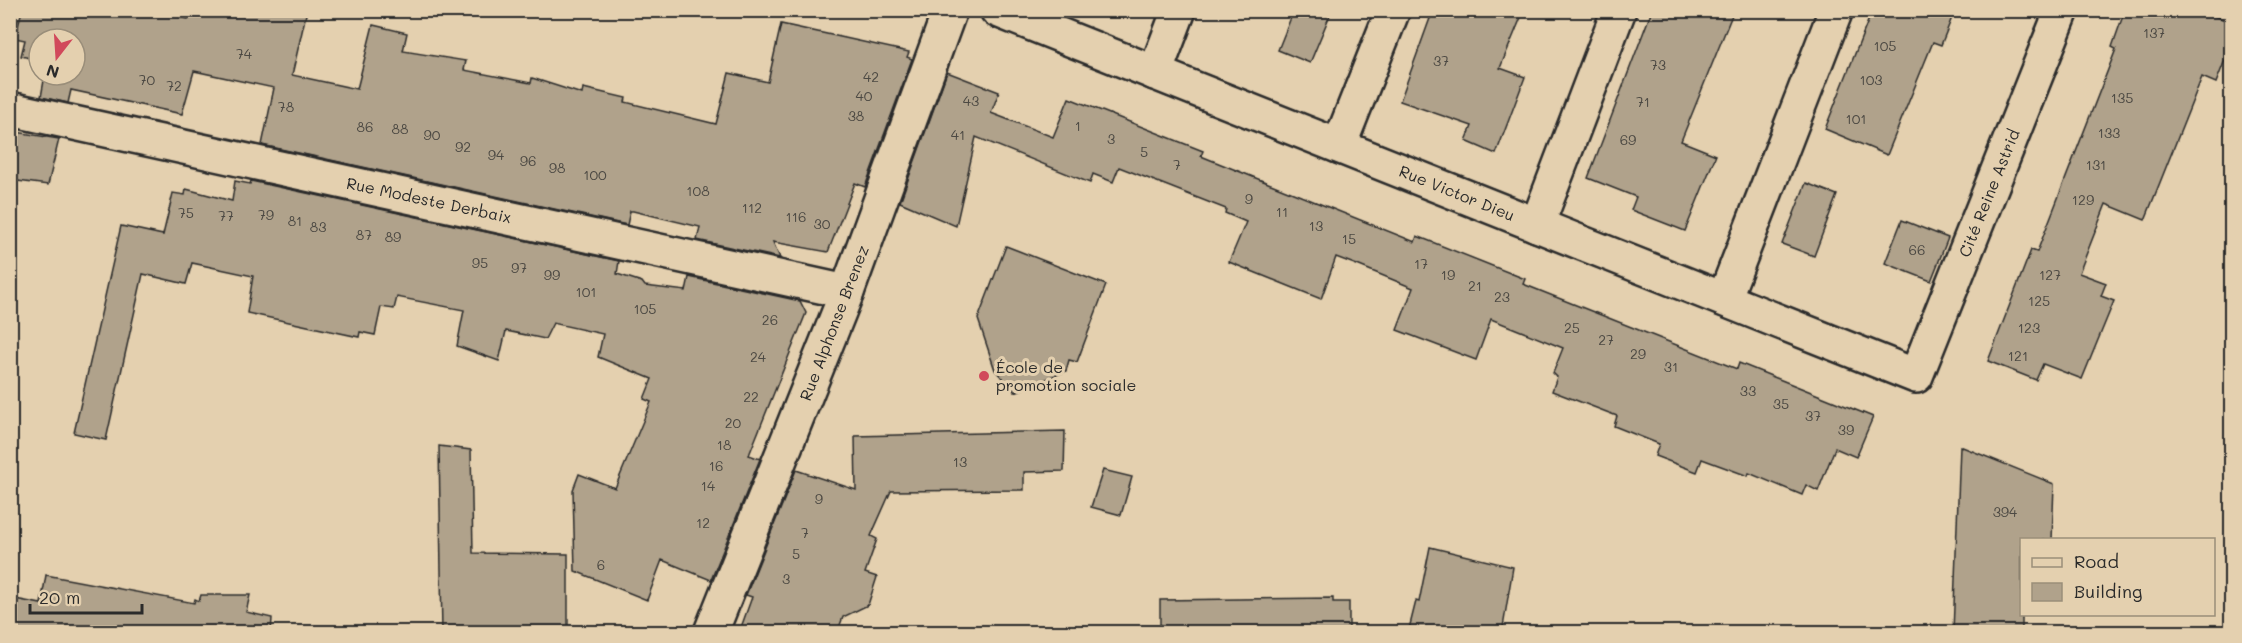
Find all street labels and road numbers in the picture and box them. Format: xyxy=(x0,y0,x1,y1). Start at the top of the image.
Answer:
street label: Cité Reine Astrid xyxy=(1953,126,2024,260)
street label: Rue Victor Dieu xyxy=(1396,160,1518,225)
street label: Rue Modeste Derbaix xyxy=(345,172,514,227)
street label: Rue Alphonse Brenez xyxy=(794,242,873,403)

